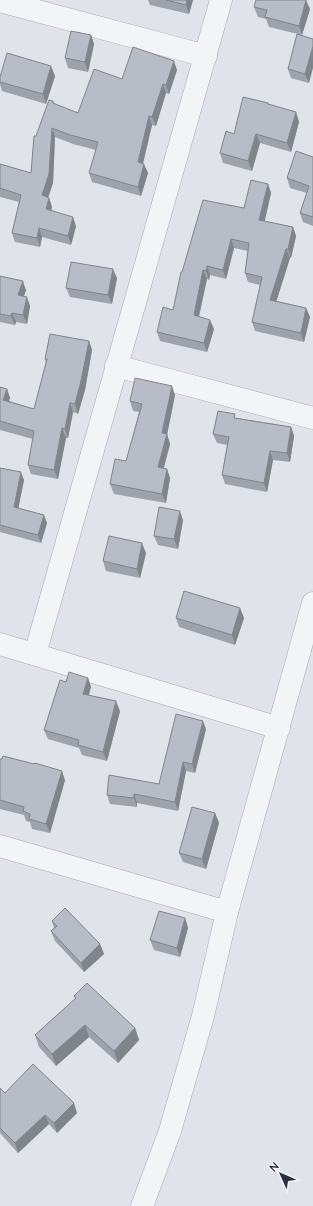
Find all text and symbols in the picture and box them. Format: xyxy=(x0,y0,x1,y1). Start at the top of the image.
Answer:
north arrow xyxy=(261,1154,301,1194)
text: N xyxy=(266,1159,282,1175)

